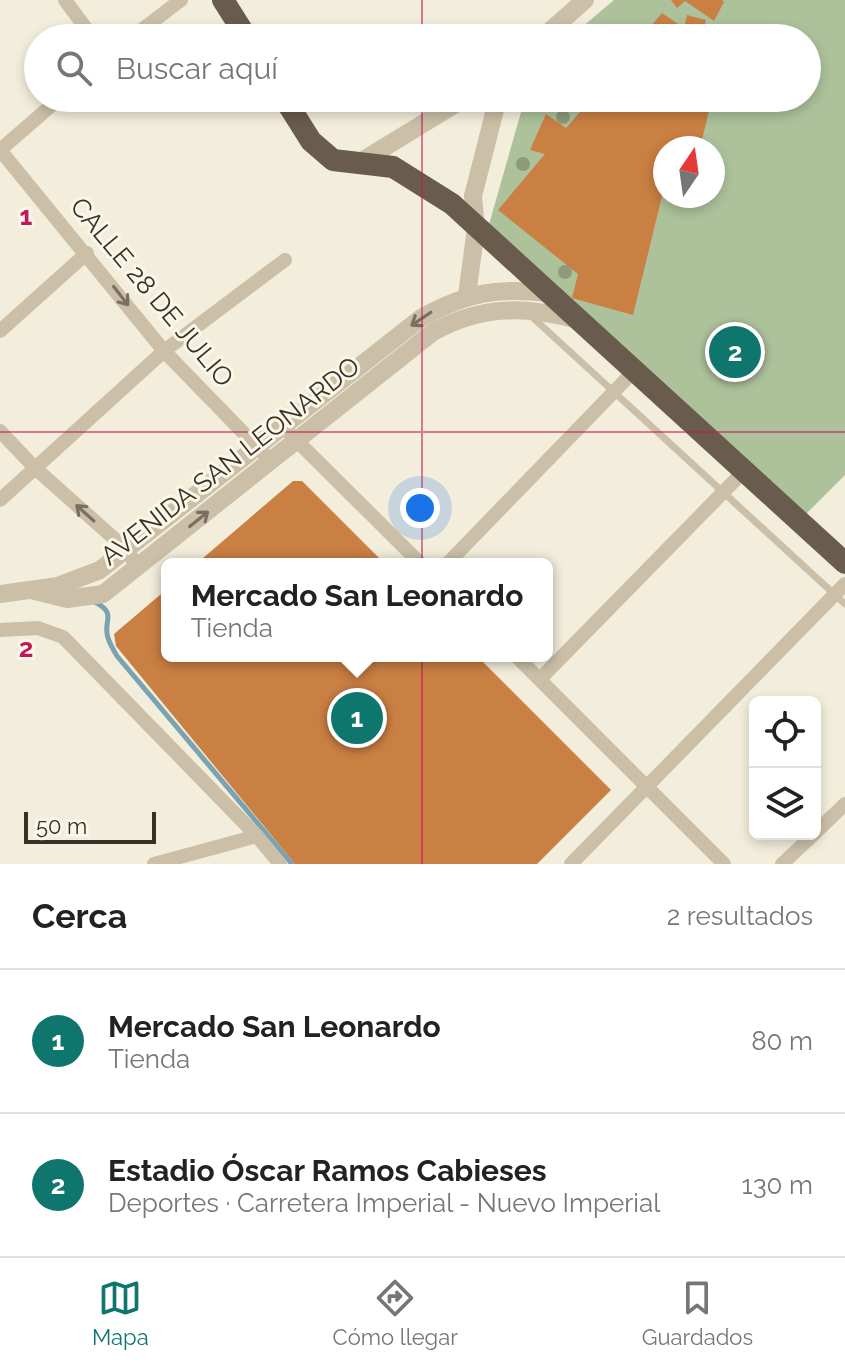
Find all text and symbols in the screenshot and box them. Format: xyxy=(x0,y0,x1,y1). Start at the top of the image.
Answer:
search box xyxy=(24,24,821,112)
icon: search xyxy=(52,46,96,90)
text: Buscar aquí xyxy=(116,51,278,86)
north arrow xyxy=(653,136,725,208)
street label: CALLE 28 DE JULIO xyxy=(64,192,240,392)
text: 1 xyxy=(20,201,33,231)
one-way arrow xyxy=(112,285,129,306)
one-way arrow xyxy=(411,311,433,328)
pin: 2 xyxy=(709,322,761,382)
street label: AVENIDA SAN LEONARDO xyxy=(95,351,365,571)
your location xyxy=(400,488,440,528)
one-way arrow xyxy=(75,504,95,522)
one-way arrow xyxy=(188,511,209,528)
popup xyxy=(161,558,553,662)
text: Mercado San Leonardo xyxy=(191,578,523,613)
text: Tienda xyxy=(191,613,273,643)
text: 2 xyxy=(19,633,33,663)
pin: 1 xyxy=(331,688,383,748)
map controls xyxy=(749,696,821,840)
button: locate xyxy=(749,696,821,768)
button: layers xyxy=(749,768,821,840)
scale bar xyxy=(24,808,156,844)
text: 50 m xyxy=(36,813,87,839)
text: Cerca xyxy=(32,896,127,936)
text: 2 resultados xyxy=(667,901,813,931)
text: Mercado San Leonardo xyxy=(108,1009,441,1044)
text: 1 xyxy=(52,1026,64,1056)
text: 80 m xyxy=(751,1026,813,1056)
text: Tienda xyxy=(108,1044,190,1074)
text: Estadio Óscar Ramos Cabieses xyxy=(108,1153,547,1188)
text: 2 xyxy=(51,1170,65,1200)
text: 130 m xyxy=(742,1170,813,1200)
text: Deportes · Carretera Imperial - Nuevo Imperial xyxy=(108,1188,660,1218)
tab: Mapa xyxy=(92,1276,149,1350)
tab: Cómo llegar xyxy=(333,1276,458,1350)
tab: Guardados xyxy=(642,1276,753,1350)

